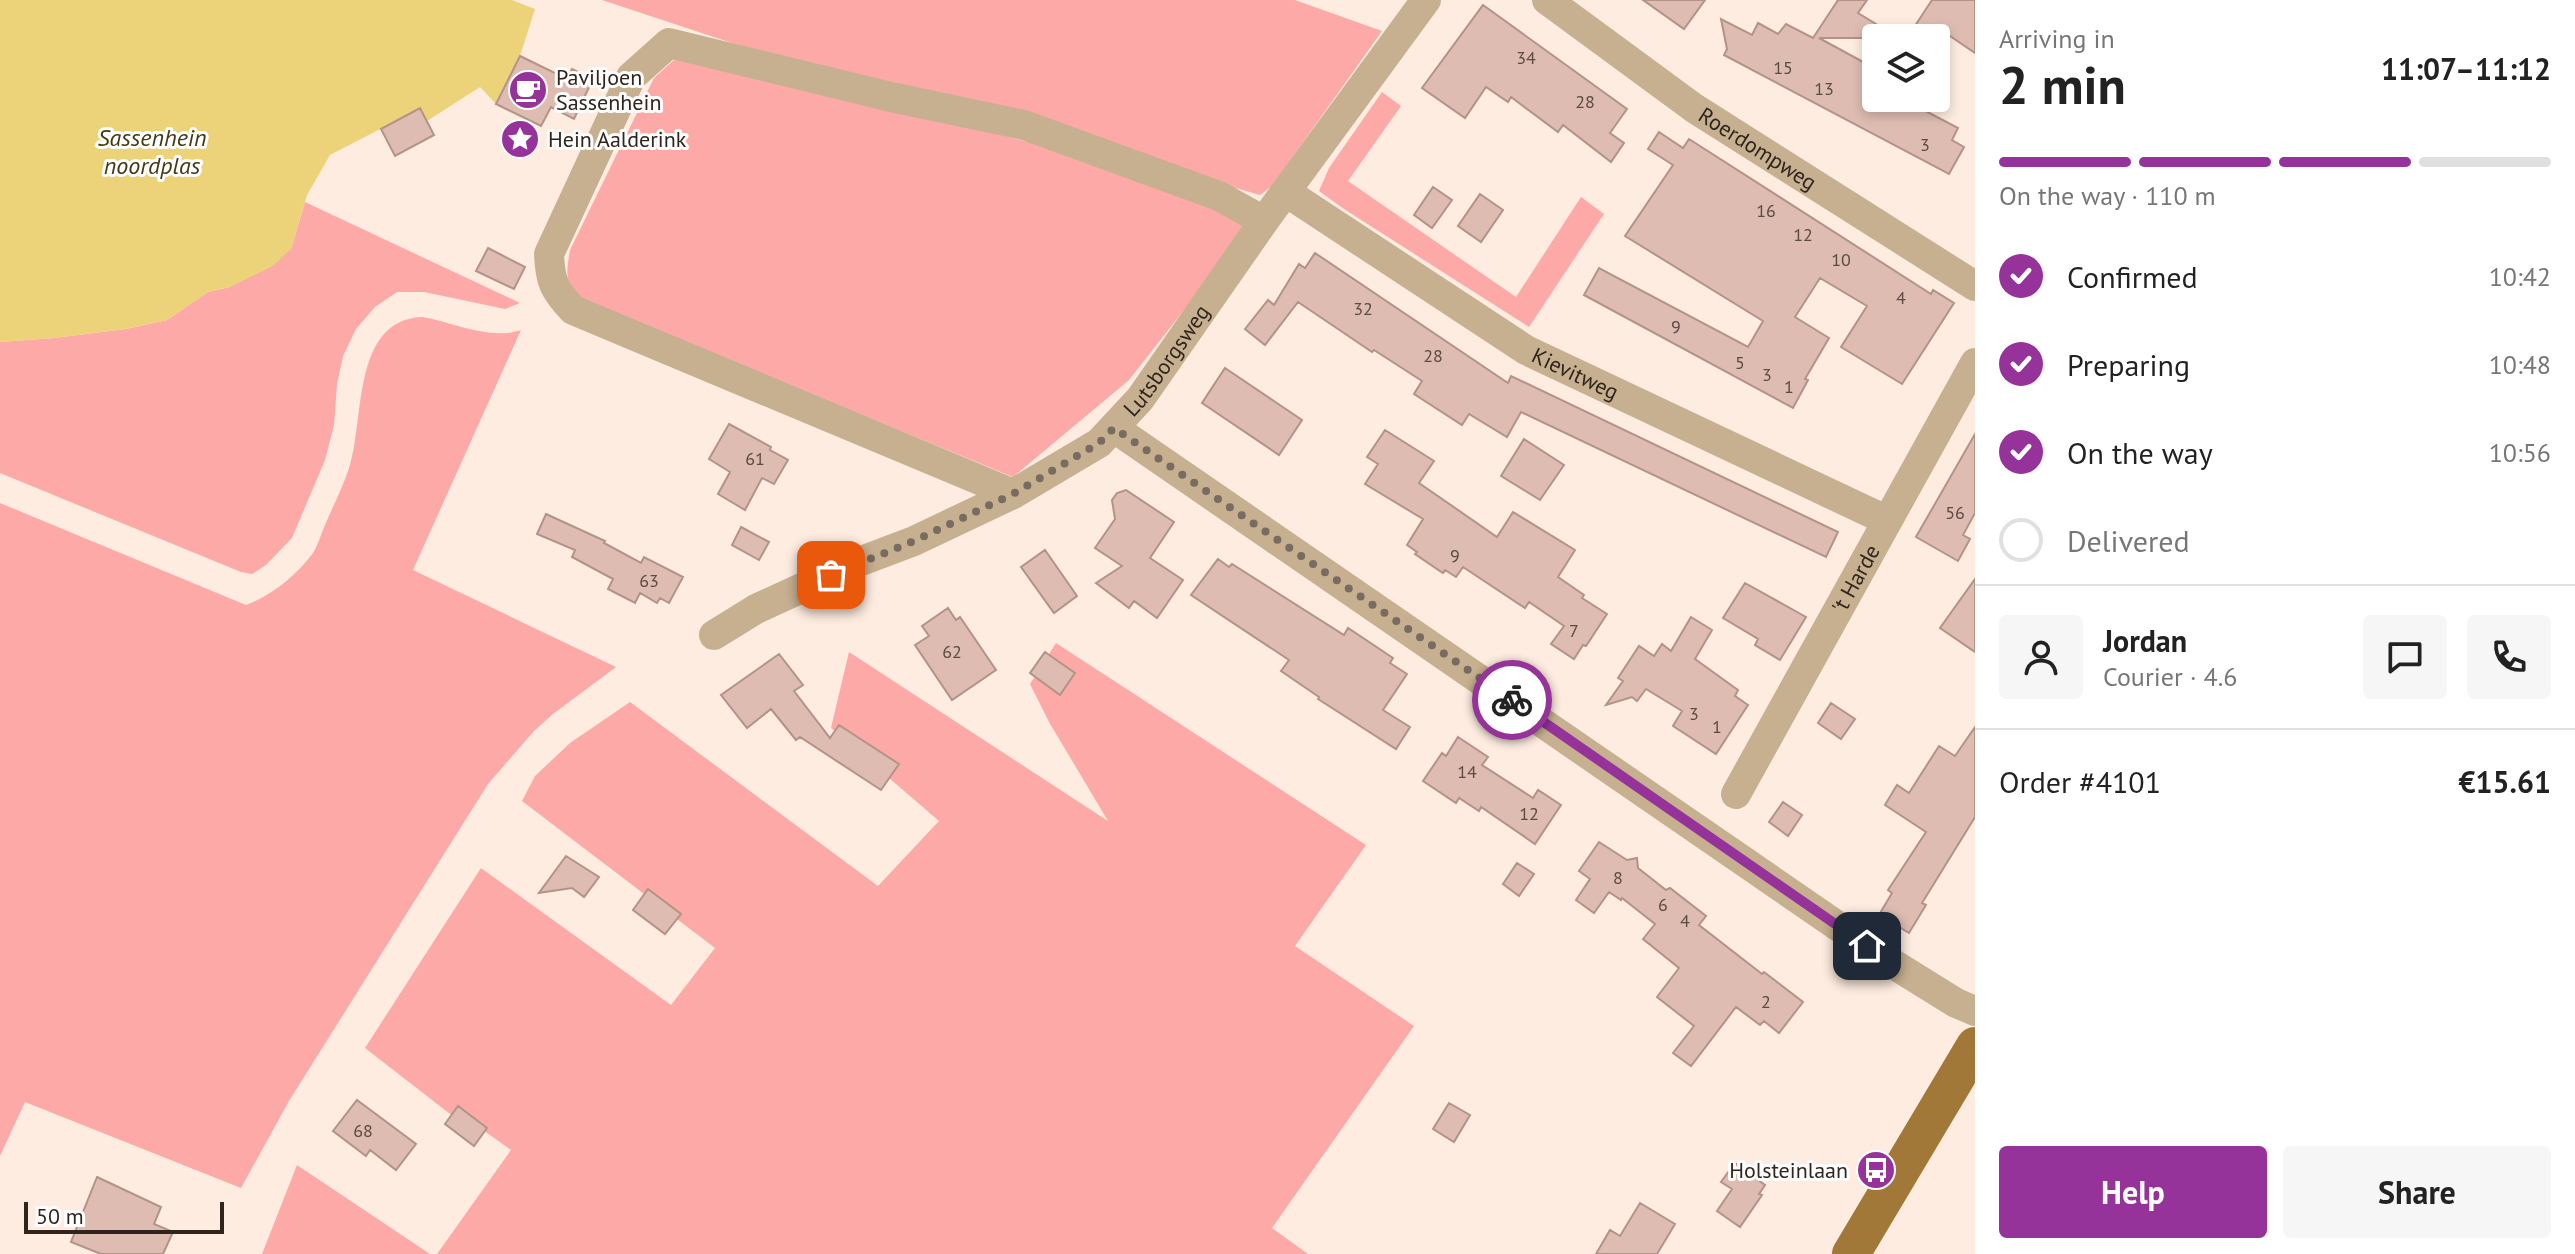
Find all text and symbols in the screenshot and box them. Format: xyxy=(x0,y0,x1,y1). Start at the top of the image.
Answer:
text: Arriving in xyxy=(1999,22,2115,55)
map controls xyxy=(1862,24,1950,112)
button: layers xyxy=(1862,24,1950,112)
house number: 34 xyxy=(1516,46,1536,69)
text: 11:07–11:12 xyxy=(2381,49,2551,88)
text: 2 min xyxy=(1999,51,2126,118)
house number: 15 xyxy=(1773,56,1793,79)
place label: Paviljoen Sassenhein xyxy=(556,63,661,116)
cafe icon: Paviljoen Sassenhein xyxy=(507,69,549,111)
house number: 13 xyxy=(1814,77,1834,100)
house number: 28 xyxy=(1575,90,1595,113)
street label: Roerdompweg xyxy=(1694,101,1822,196)
place icon: Hein Aalderink xyxy=(499,118,541,160)
water label: Sassenhein noordplas xyxy=(97,122,207,181)
place label: Hein Aalderink xyxy=(548,125,687,153)
house number: 3 xyxy=(1920,133,1930,156)
text: On the way · 110 m xyxy=(1999,179,2216,212)
house number: 16 xyxy=(1756,199,1776,222)
house number: 12 xyxy=(1793,223,1813,246)
house number: 10 xyxy=(1831,248,1851,271)
icon: check xyxy=(1999,254,2043,298)
text: Confirmed xyxy=(2067,257,2198,296)
text: 10:42 xyxy=(2489,260,2551,293)
house number: 4 xyxy=(1896,286,1906,309)
house number: 32 xyxy=(1353,297,1373,320)
street label: Lutsborgsweg xyxy=(1117,299,1216,422)
house number: 9 xyxy=(1671,315,1681,338)
street label: Kievitweg xyxy=(1528,341,1623,406)
icon: check xyxy=(1999,342,2043,386)
house number: 28 xyxy=(1423,344,1443,367)
text: Preparing xyxy=(2067,345,2190,384)
text: 10:48 xyxy=(2489,348,2551,381)
house number: 5 xyxy=(1735,351,1745,374)
house number: 3 xyxy=(1762,363,1772,386)
house number: 1 xyxy=(1784,375,1794,398)
icon: check xyxy=(1999,430,2043,474)
text: On the way xyxy=(2067,433,2213,472)
text: 10:56 xyxy=(2489,436,2551,469)
house number: 61 xyxy=(745,447,765,470)
house number: 56 xyxy=(1945,501,1965,524)
text: Delivered xyxy=(2067,521,2190,560)
street label: 't Harde xyxy=(1825,540,1886,618)
pin xyxy=(797,541,865,609)
house number: 9 xyxy=(1450,544,1460,567)
icon: bag xyxy=(809,553,853,597)
house number: 63 xyxy=(639,569,659,592)
button: person xyxy=(1999,615,2083,699)
button: chat xyxy=(2363,615,2447,699)
button: phone xyxy=(2467,615,2551,699)
house number: 7 xyxy=(1569,619,1579,642)
text: Jordan xyxy=(2103,621,2187,660)
house number: 62 xyxy=(942,640,962,663)
courier xyxy=(1472,660,1552,740)
text: Courier · 4.6 xyxy=(2103,660,2237,693)
icon: bike xyxy=(1490,678,1534,722)
house number: 3 xyxy=(1689,702,1699,725)
house number: 1 xyxy=(1712,715,1722,738)
house number: 14 xyxy=(1457,760,1477,783)
text: Order #4101 xyxy=(1999,762,2161,801)
text: €15.61 xyxy=(2459,762,2551,801)
house number: 12 xyxy=(1519,802,1539,825)
house number: 8 xyxy=(1613,866,1623,889)
house number: 6 xyxy=(1658,893,1668,916)
house number: 4 xyxy=(1680,909,1690,932)
pin xyxy=(1833,912,1901,980)
icon: home xyxy=(1845,924,1889,968)
house number: 2 xyxy=(1761,990,1771,1013)
house number: 68 xyxy=(353,1119,373,1142)
button: Help xyxy=(1999,1146,2267,1238)
button: Share xyxy=(2283,1146,2551,1238)
bus stop icon: Holsteinlaan xyxy=(1855,1149,1897,1191)
place label: Holsteinlaan xyxy=(1729,1156,1848,1184)
scale bar xyxy=(24,1198,224,1234)
text: 50 m xyxy=(36,1202,84,1230)

